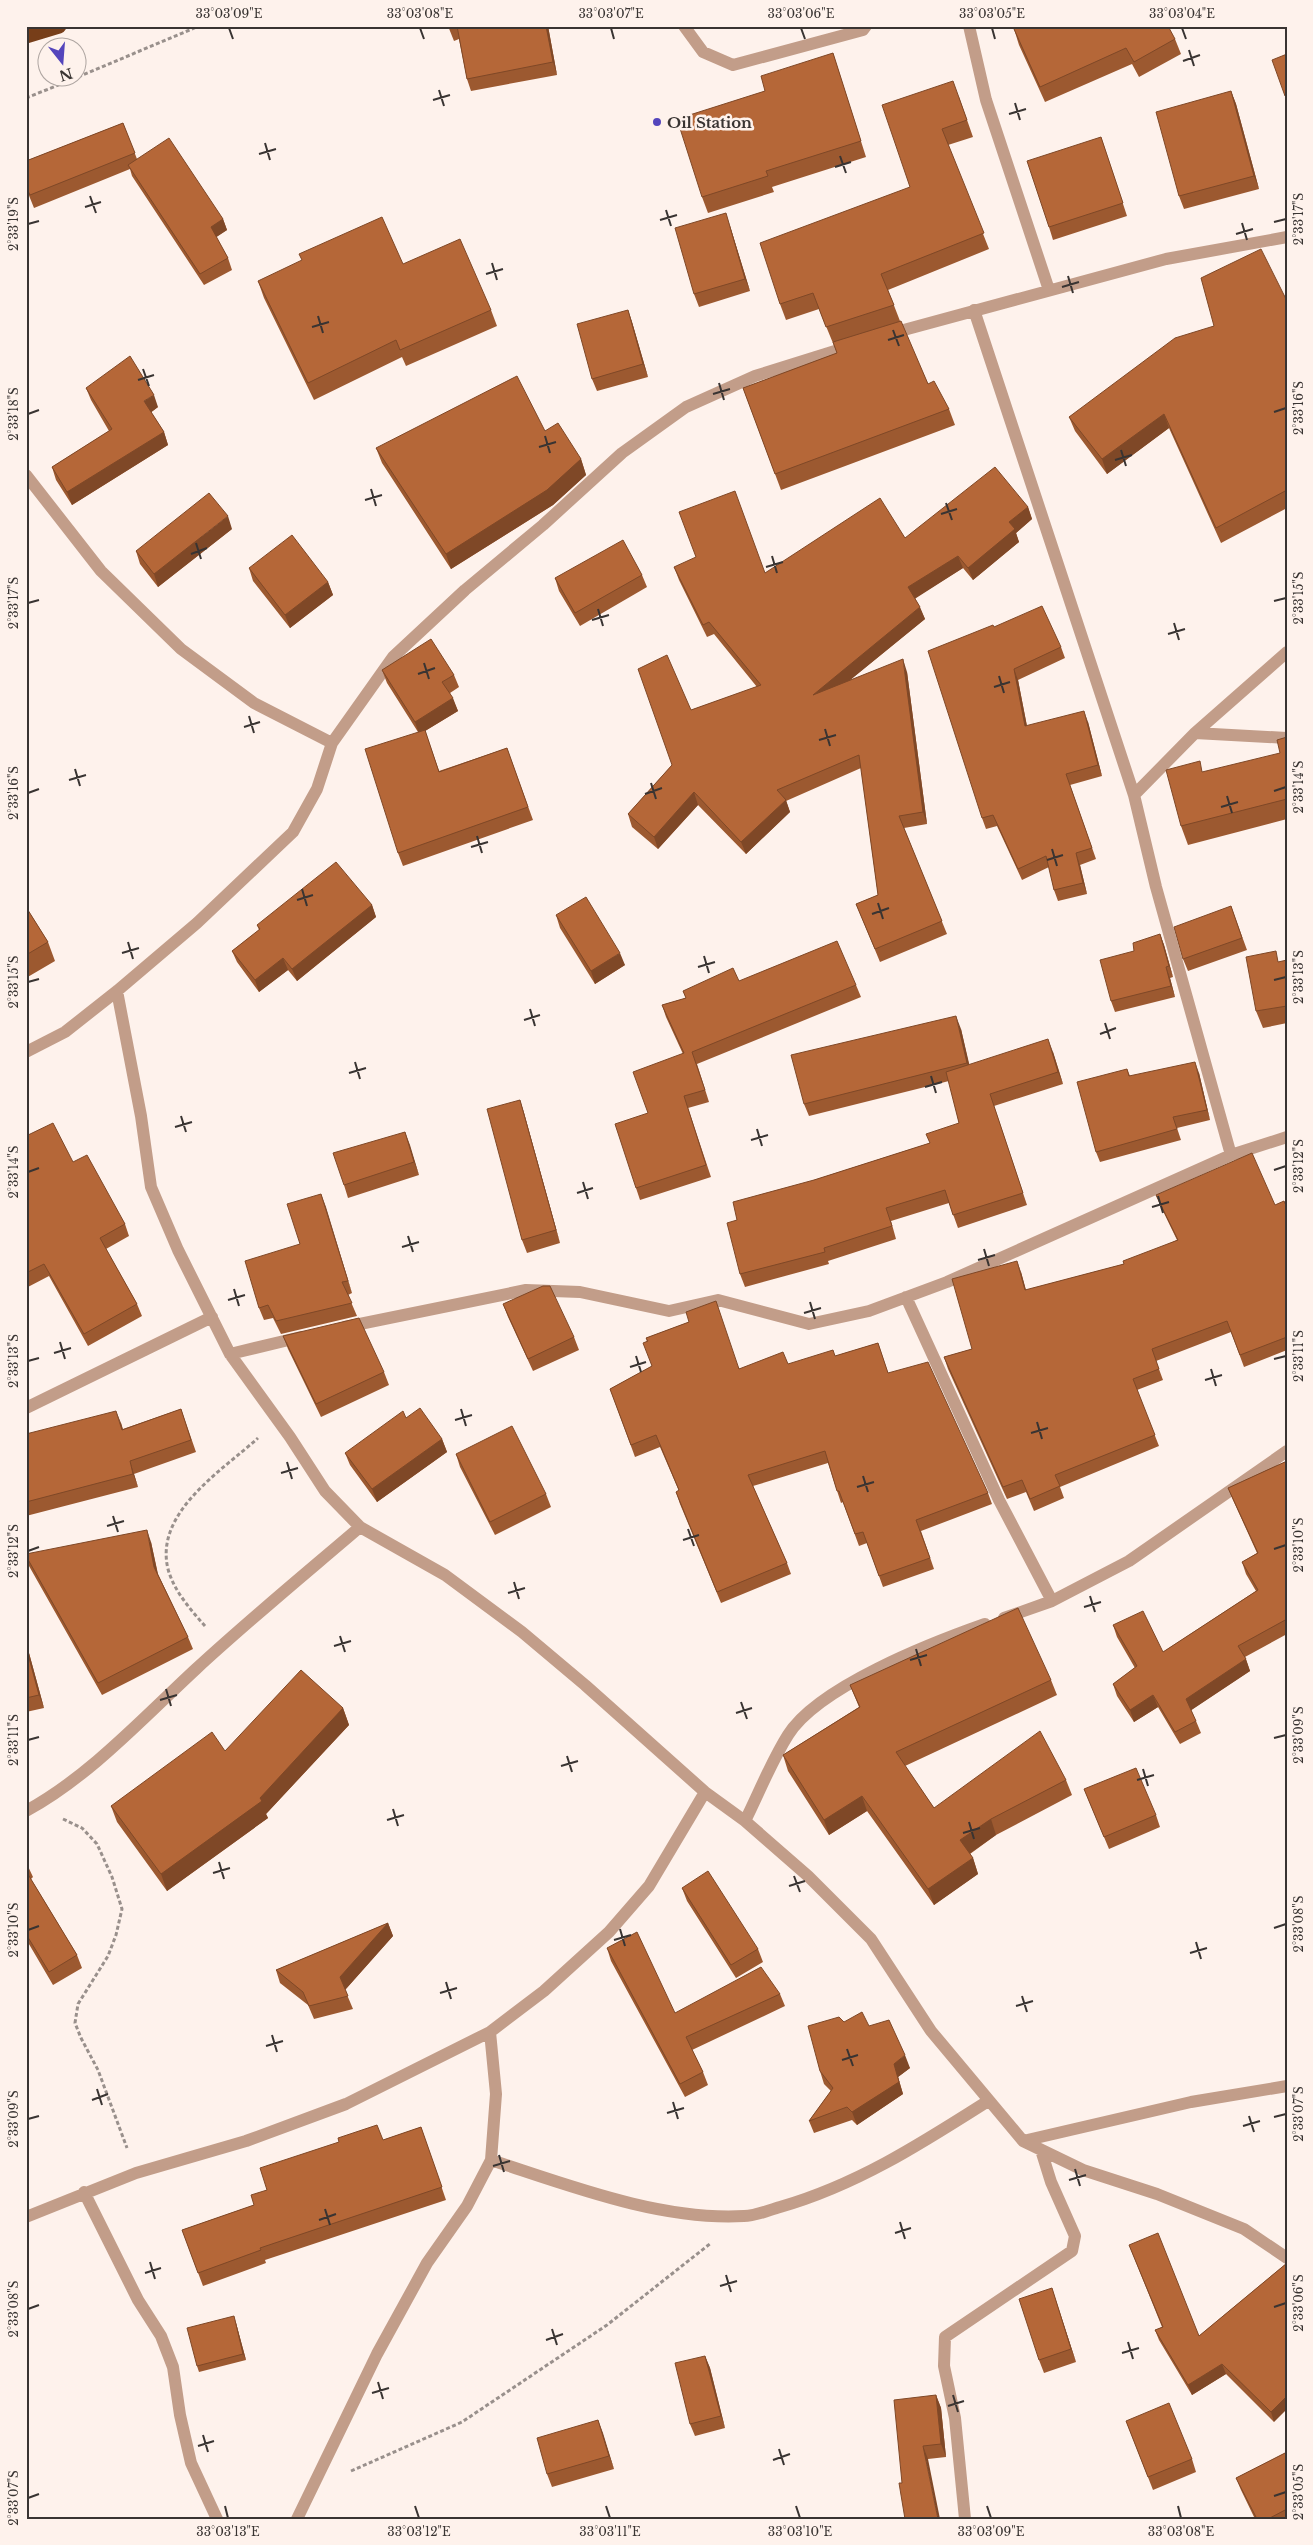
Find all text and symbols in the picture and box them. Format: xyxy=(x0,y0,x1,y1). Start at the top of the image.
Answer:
text: 33°03'09"E xyxy=(196,6,263,21)
text: 33°03'08"E xyxy=(387,6,454,21)
text: 33°03'07"E xyxy=(578,6,644,21)
text: 33°03'06"E xyxy=(768,6,835,21)
text: 33°03'05"E xyxy=(959,6,1025,21)
text: 33°03'04"E xyxy=(1149,6,1215,21)
north arrow xyxy=(38,38,88,88)
text: N xyxy=(57,64,75,85)
place label: Oil Station xyxy=(667,113,752,132)
marker: Oil Station xyxy=(651,116,663,128)
text: 2°33'17"S xyxy=(1291,193,1306,245)
text: 2°33'19"S xyxy=(6,197,21,251)
text: 2°33'16"S xyxy=(1291,381,1306,435)
text: 2°33'18"S xyxy=(6,387,21,441)
text: 2°33'15"S xyxy=(1291,571,1306,625)
text: 2°33'17"S xyxy=(6,577,21,629)
text: 2°33'14"S xyxy=(1291,760,1306,814)
text: 2°33'16"S xyxy=(6,766,21,820)
text: 2°33'13"S xyxy=(1291,950,1306,1004)
text: 2°33'15"S xyxy=(6,955,21,1009)
text: 2°33'12"S xyxy=(1291,1139,1306,1193)
text: 2°33'14"S xyxy=(6,1145,21,1199)
text: 2°33'11"S xyxy=(1291,1330,1306,1382)
text: 2°33'13"S xyxy=(6,1334,21,1388)
text: 2°33'10"S xyxy=(1291,1517,1306,1572)
text: 2°33'12"S xyxy=(6,1524,21,1578)
text: 2°33'09"S xyxy=(1291,1706,1306,1764)
text: 2°33'11"S xyxy=(6,1714,21,1766)
text: 2°33'08"S xyxy=(1291,1895,1306,1952)
text: 2°33'10"S xyxy=(6,1902,21,1957)
text: 2°33'07"S xyxy=(1291,2086,1306,2142)
text: 2°33'09"S xyxy=(6,2090,21,2148)
text: 2°33'06"S xyxy=(1291,2274,1306,2332)
text: 2°33'08"S xyxy=(6,2280,21,2337)
text: 2°33'05"S xyxy=(1291,2464,1306,2520)
text: 2°33'07"S xyxy=(6,2470,21,2526)
text: 33°03'13"E xyxy=(196,2524,260,2539)
text: 33°03'12"E xyxy=(387,2524,451,2539)
text: 33°03'11"E xyxy=(579,2524,641,2539)
text: 33°03'10"E xyxy=(768,2524,833,2539)
text: 33°03'09"E xyxy=(958,2524,1025,2539)
text: 33°03'08"E xyxy=(1148,2524,1215,2539)

